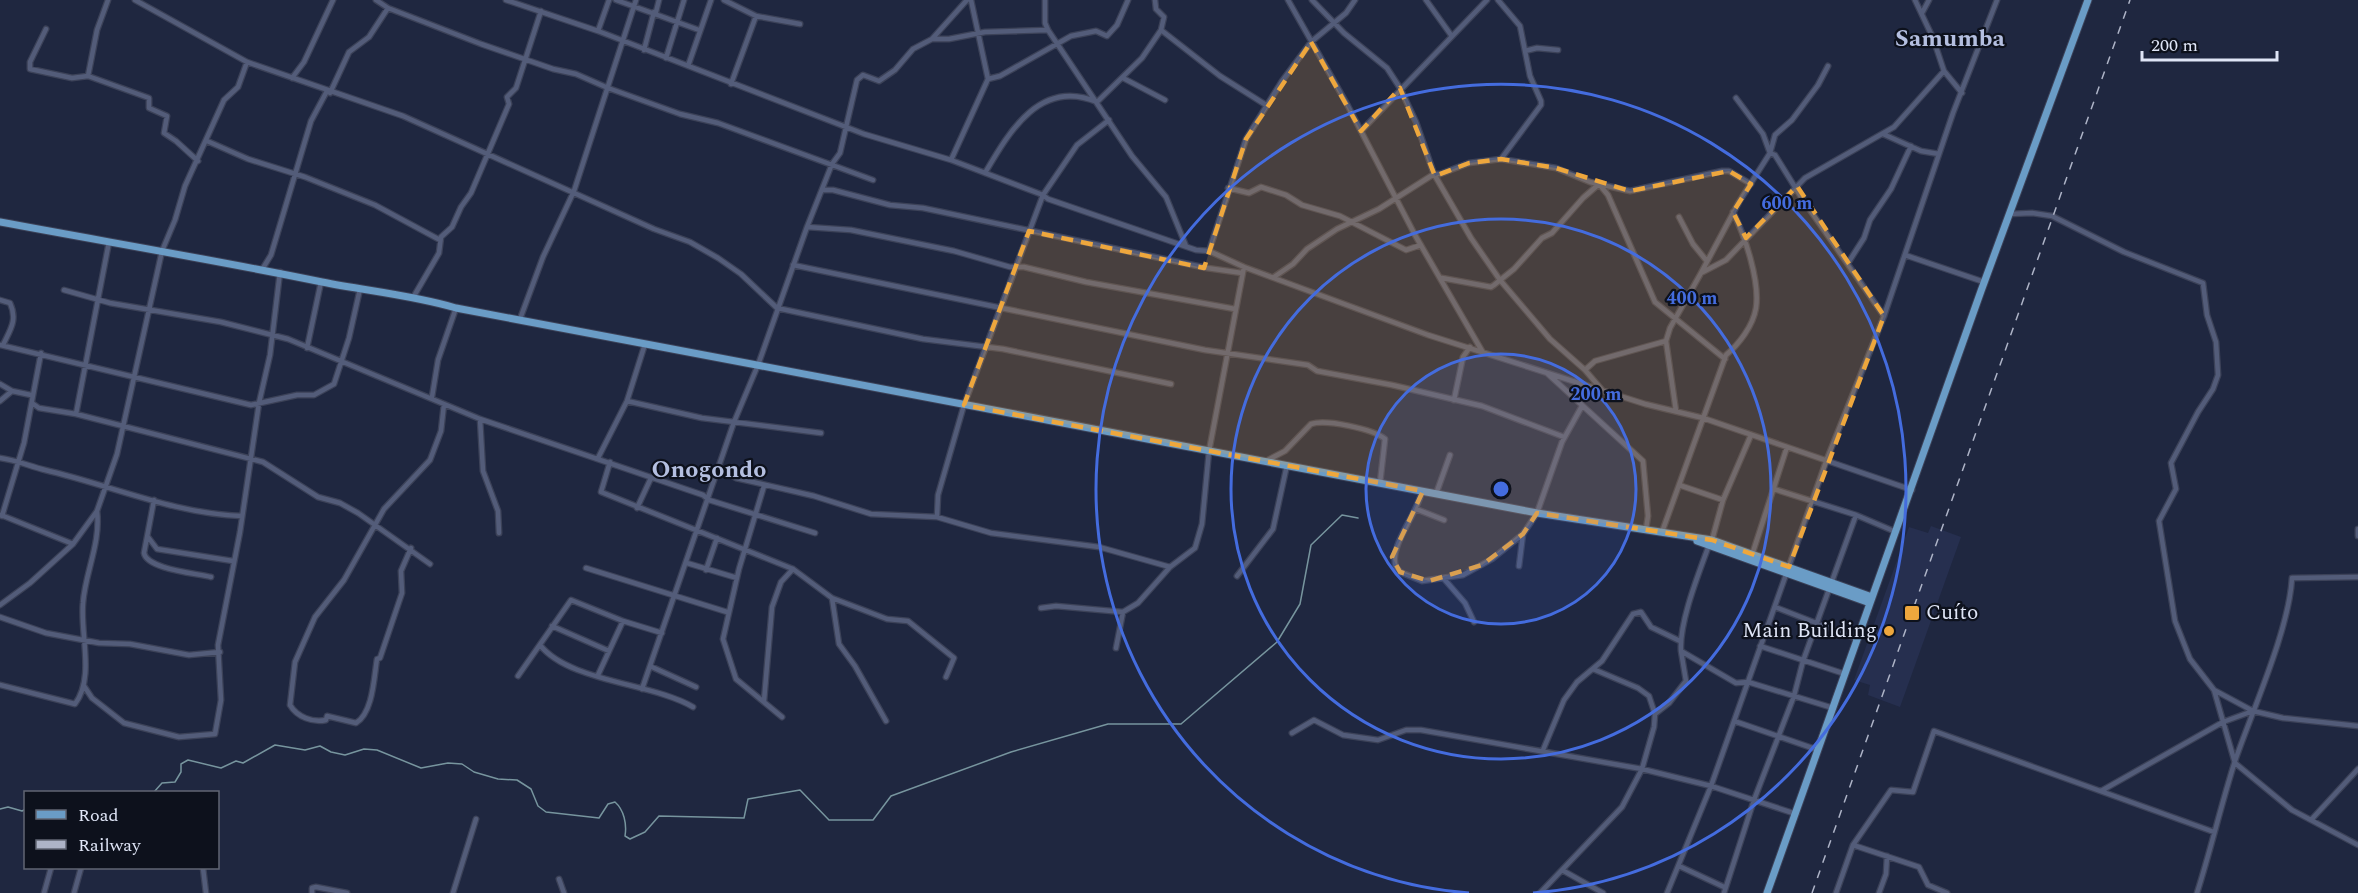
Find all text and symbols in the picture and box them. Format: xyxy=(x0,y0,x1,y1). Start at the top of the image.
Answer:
district label: Samumba xyxy=(1895,21,2006,57)
scale bar xyxy=(2142,24,2277,62)
text: 200 m xyxy=(2151,32,2198,59)
text: 600 m xyxy=(1761,190,1813,217)
text: 400 m xyxy=(1666,285,1718,312)
text: 200 m xyxy=(1570,381,1622,408)
district label: Onogondo xyxy=(652,452,766,488)
centre of rings xyxy=(1491,479,1511,499)
place label: Cuíto xyxy=(1926,597,1978,629)
marker: Cuíto xyxy=(1903,604,1921,622)
place label: Main Building xyxy=(1742,615,1877,647)
marker: Main Building xyxy=(1882,624,1896,638)
legend xyxy=(24,791,219,869)
text: Road xyxy=(78,802,119,829)
text: Railway xyxy=(78,832,142,859)

